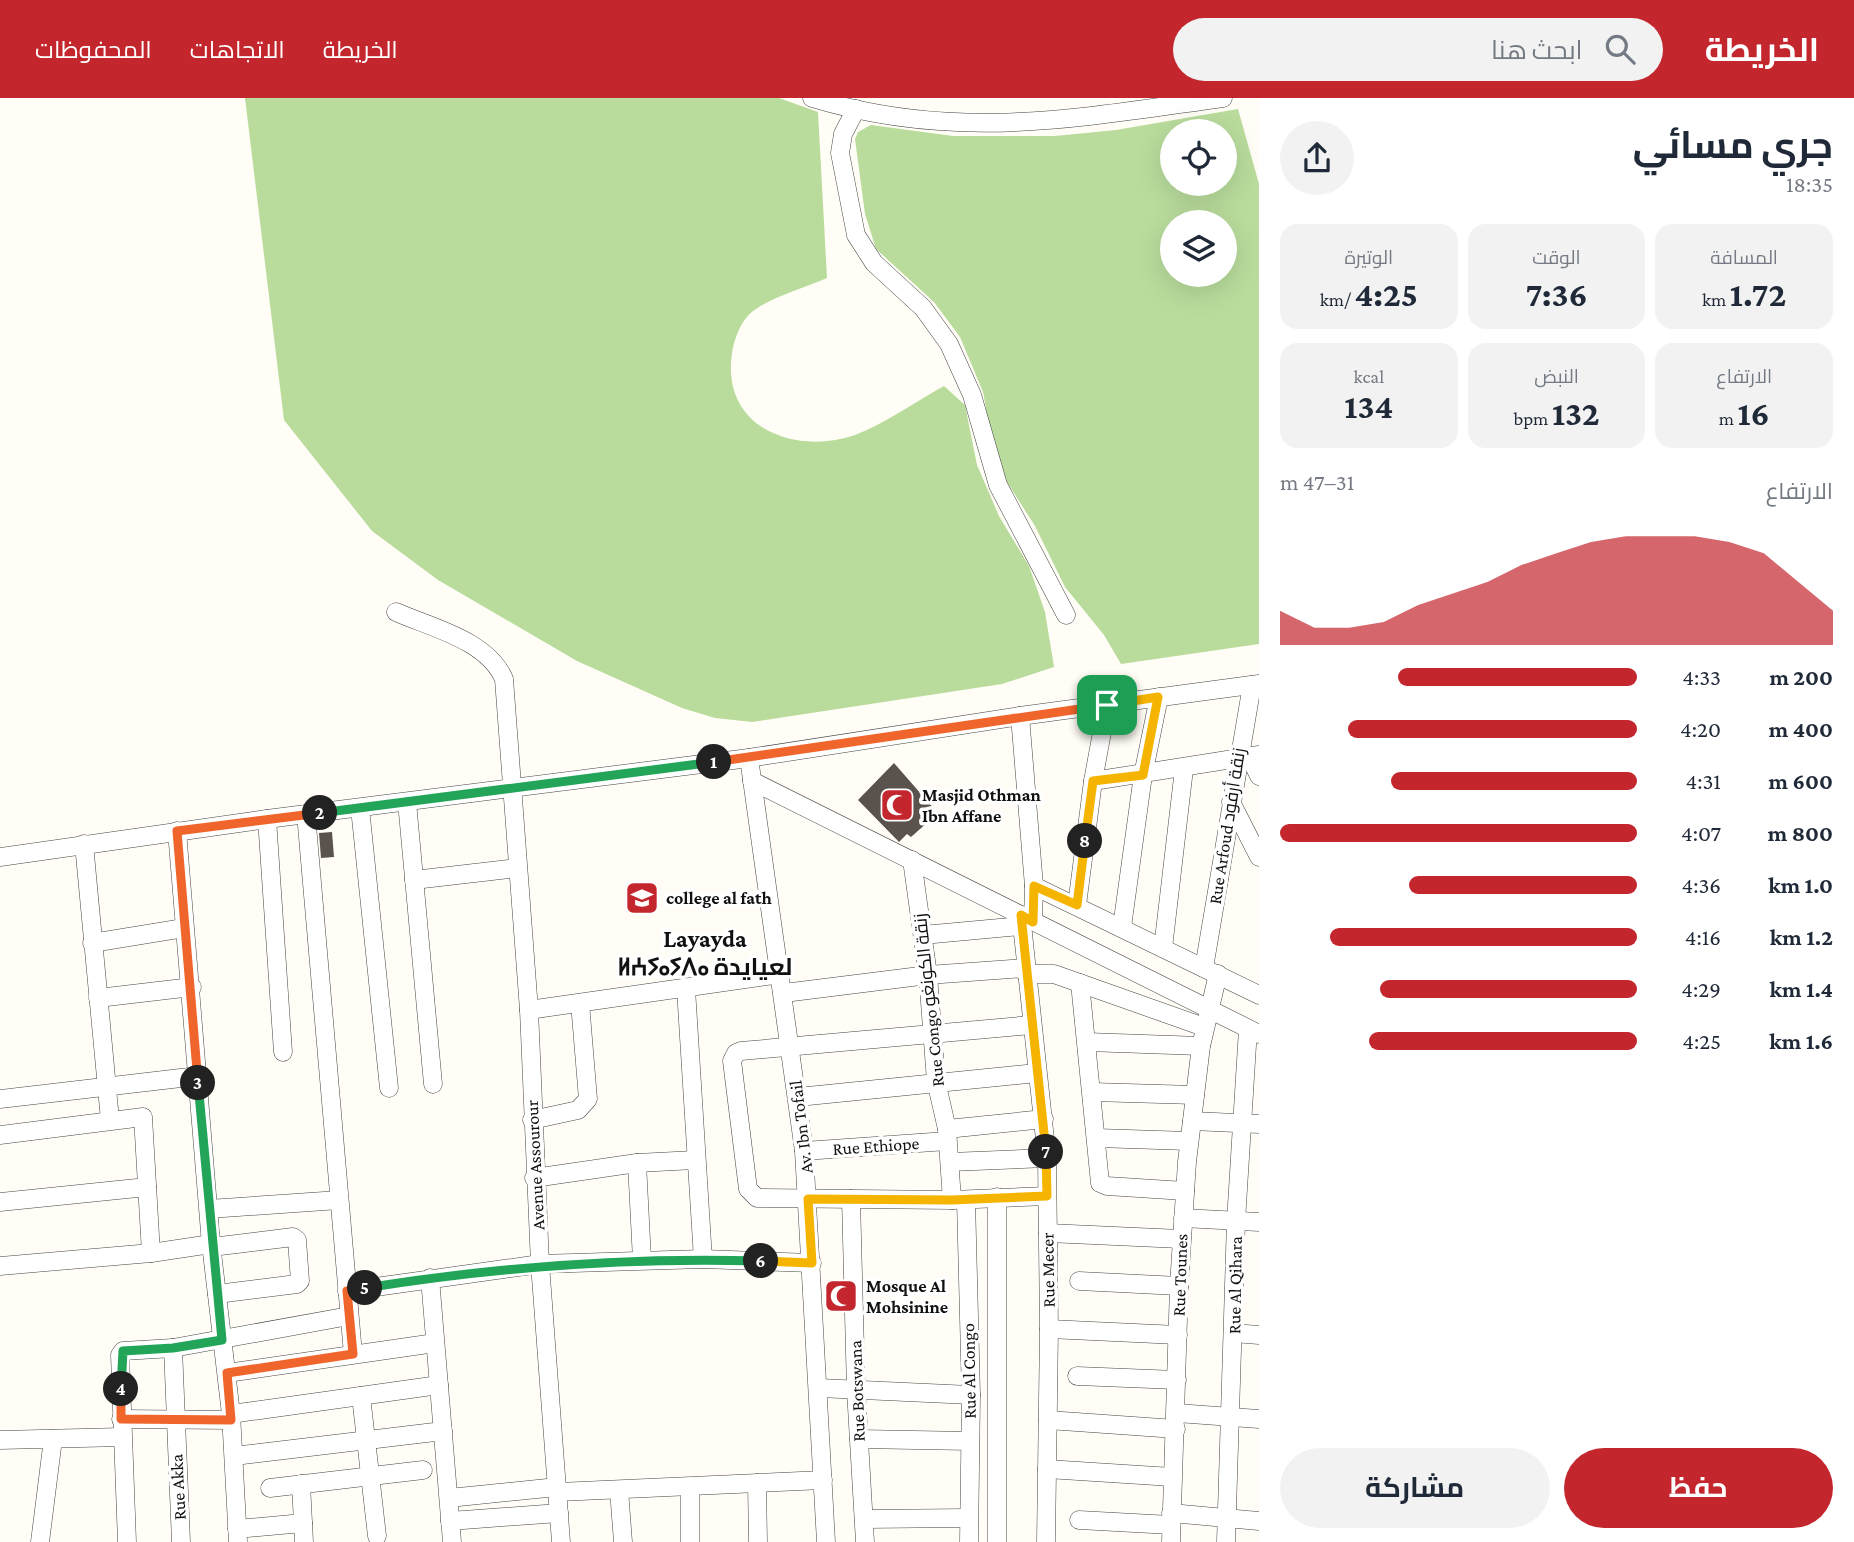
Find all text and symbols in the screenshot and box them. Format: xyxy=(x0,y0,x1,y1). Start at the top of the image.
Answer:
search box xyxy=(1173,18,1663,81)
icon: search xyxy=(1601,30,1639,68)
text: الخريطة xyxy=(1705,31,1819,68)
text: المحفوظات xyxy=(35,36,152,63)
text: الاتجاهات xyxy=(190,36,285,63)
text: الخريطة xyxy=(323,36,398,63)
text: ابحث هنا xyxy=(1491,36,1583,65)
map controls xyxy=(1160,119,1237,287)
button: locate xyxy=(1160,119,1237,196)
button: share xyxy=(1280,121,1354,195)
text: جري مسائي xyxy=(1633,124,1833,166)
text: 18:35 xyxy=(1786,171,1833,197)
button: layers xyxy=(1160,210,1237,287)
text: الوتيرة xyxy=(1344,247,1393,268)
text: الوقت xyxy=(1532,247,1581,268)
text: المسافة xyxy=(1710,247,1778,268)
text: 4:25 xyxy=(1354,275,1418,314)
text: 7:36 xyxy=(1525,275,1588,314)
text: 1.72 xyxy=(1730,275,1786,314)
text: /km xyxy=(1320,289,1354,310)
text: km xyxy=(1702,289,1730,310)
text: kcal xyxy=(1354,366,1384,387)
text: النبض xyxy=(1534,366,1579,387)
text: الارتفاع xyxy=(1716,366,1772,387)
text: 134 xyxy=(1344,387,1393,426)
text: 132 xyxy=(1552,394,1600,433)
text: 16 xyxy=(1737,394,1770,433)
text: bpm xyxy=(1513,408,1552,429)
text: m xyxy=(1719,408,1737,429)
text: 31–47 m xyxy=(1280,469,1354,495)
text: الارتفاع xyxy=(1766,478,1833,504)
text: 4:33 xyxy=(1682,664,1721,690)
text: 200 m xyxy=(1769,664,1833,690)
pin xyxy=(1077,675,1137,735)
icon: arrive xyxy=(1088,686,1126,724)
text: 4:20 xyxy=(1680,716,1721,742)
text: 400 m xyxy=(1769,716,1833,742)
pin: 1 xyxy=(696,744,732,780)
street label: Rue Arfoud زنقة أرفود xyxy=(1204,746,1250,906)
text: 1 xyxy=(710,751,717,772)
text: 4:31 xyxy=(1685,768,1721,794)
text: 600 m xyxy=(1769,768,1833,794)
place label: Masjid Othman Ibn Affane xyxy=(922,785,1042,826)
mosque icon: Masjid Othman Ibn Affane xyxy=(878,786,916,824)
pin: 2 xyxy=(302,796,338,830)
text: 2 xyxy=(315,802,324,823)
text: 4:07 xyxy=(1681,820,1721,846)
text: 800 m xyxy=(1768,820,1833,846)
pin: 8 xyxy=(1068,824,1102,858)
text: 8 xyxy=(1079,830,1090,851)
text: 4:36 xyxy=(1681,872,1721,898)
text: 1.0 km xyxy=(1768,872,1833,898)
school or university icon: college al fath xyxy=(623,879,661,917)
place label: college al fath xyxy=(666,888,773,908)
street label: Rue Congo زنقة الكونغو xyxy=(910,912,949,1088)
text: 4:16 xyxy=(1685,924,1721,950)
text: 1.2 km xyxy=(1770,924,1833,950)
district label: Layayda ⵍⵄⵢⴰⵢⴷⴰ لعيايدة xyxy=(618,925,792,980)
text: 4:29 xyxy=(1681,976,1721,1002)
text: 1.4 km xyxy=(1770,976,1833,1002)
text: 4:25 xyxy=(1682,1028,1721,1054)
text: 1.6 km xyxy=(1769,1028,1833,1054)
pin: 3 xyxy=(180,1066,216,1100)
text: 3 xyxy=(193,1072,202,1093)
street label: Av. Ibn Tofail xyxy=(785,1079,817,1175)
street label: Avenue Assourour xyxy=(522,1099,548,1230)
street label: Rue Ethiope xyxy=(832,1133,920,1159)
pin: 7 xyxy=(1028,1134,1064,1170)
text: 7 xyxy=(1041,1141,1050,1162)
street label: Rue Mecer xyxy=(1037,1232,1059,1308)
street label: Rue Tounes xyxy=(1169,1233,1191,1317)
street label: Rue Al Qihara xyxy=(1224,1236,1246,1334)
pin: 6 xyxy=(744,1244,778,1278)
text: 6 xyxy=(755,1250,766,1271)
pin: 5 xyxy=(348,1270,382,1306)
place label: Mosque Al Mohsinine xyxy=(866,1276,948,1317)
text: 5 xyxy=(360,1277,369,1298)
mosque icon: Mosque Al Mohsinine xyxy=(822,1277,860,1315)
street label: Rue Al Congo xyxy=(958,1323,980,1419)
street label: Rue Botswana xyxy=(845,1340,869,1442)
pin: 4 xyxy=(104,1372,138,1406)
text: 4 xyxy=(115,1378,126,1399)
button: مشاركة xyxy=(1280,1448,1550,1528)
button: حفظ xyxy=(1564,1448,1833,1528)
street label: Rue Akka xyxy=(166,1453,190,1521)

